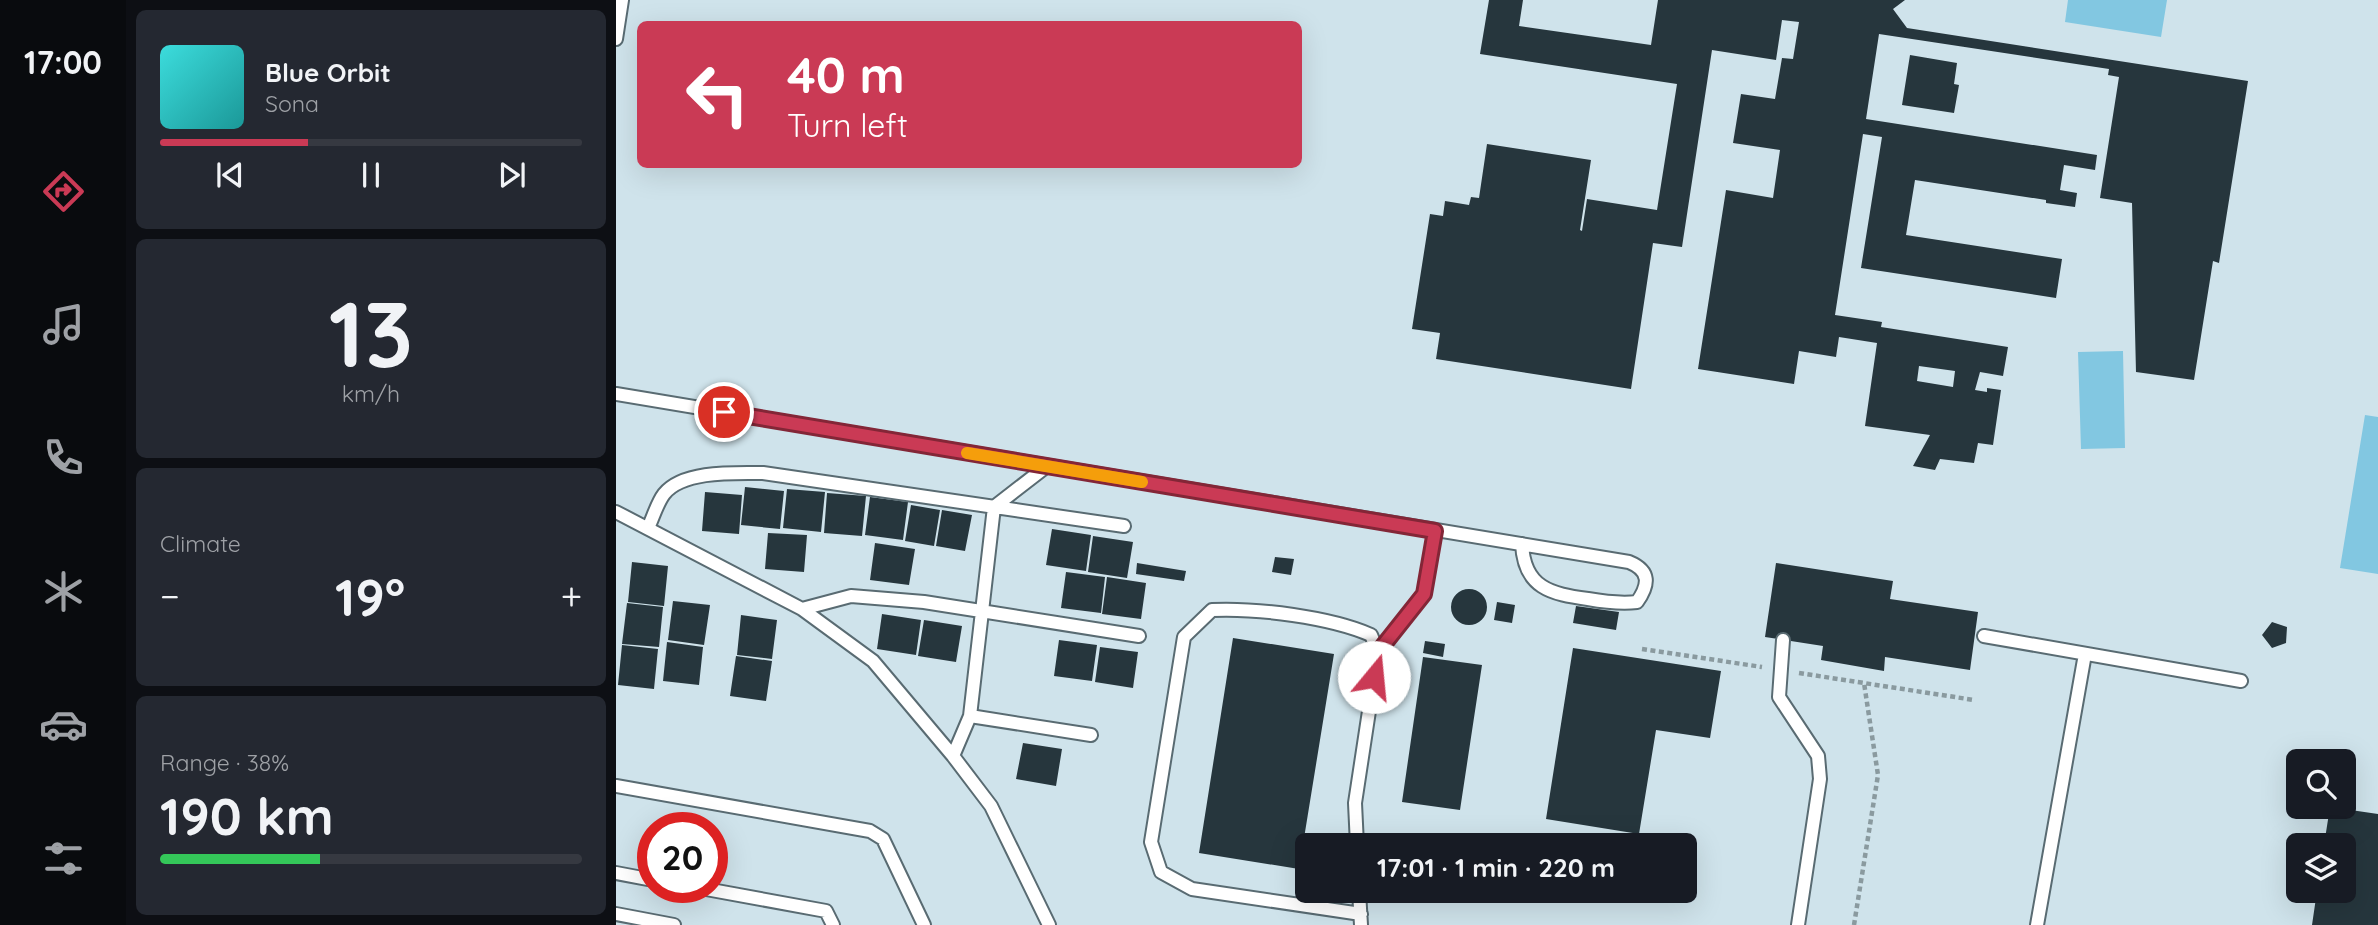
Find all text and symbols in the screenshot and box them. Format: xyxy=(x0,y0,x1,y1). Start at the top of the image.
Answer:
text: 17:00 xyxy=(24,42,102,82)
text: 40 m xyxy=(787,44,905,105)
icon: left xyxy=(672,49,763,140)
text: Blue Orbit xyxy=(265,56,391,89)
text: Sona xyxy=(265,89,319,118)
text: Turn left xyxy=(787,105,908,145)
icon: previous xyxy=(211,156,249,194)
icon: pause xyxy=(352,156,390,194)
icon: next xyxy=(493,156,531,194)
icon: directions xyxy=(39,167,88,216)
text: 13 xyxy=(329,276,413,390)
icon: music xyxy=(39,300,88,349)
text: km/h xyxy=(342,379,400,408)
pin xyxy=(694,382,754,442)
icon: arrive xyxy=(705,393,743,431)
icon: phone xyxy=(39,433,88,482)
text: Climate xyxy=(160,529,241,558)
text: 19° xyxy=(335,564,405,629)
icon: climate xyxy=(39,567,88,616)
text: − xyxy=(160,572,180,620)
text: + xyxy=(561,572,582,620)
position arrow xyxy=(1337,640,1411,714)
icon: car xyxy=(39,700,88,749)
text: Range · 38% xyxy=(160,748,289,777)
map controls xyxy=(2286,749,2356,903)
button: search xyxy=(2286,749,2356,819)
text: 190 km xyxy=(160,783,334,848)
speed limit sign: 20 xyxy=(637,812,728,903)
button: layers xyxy=(2286,833,2356,903)
icon: filters xyxy=(39,834,88,883)
text: 17:01 · 1 min · 220 m xyxy=(1377,851,1615,884)

